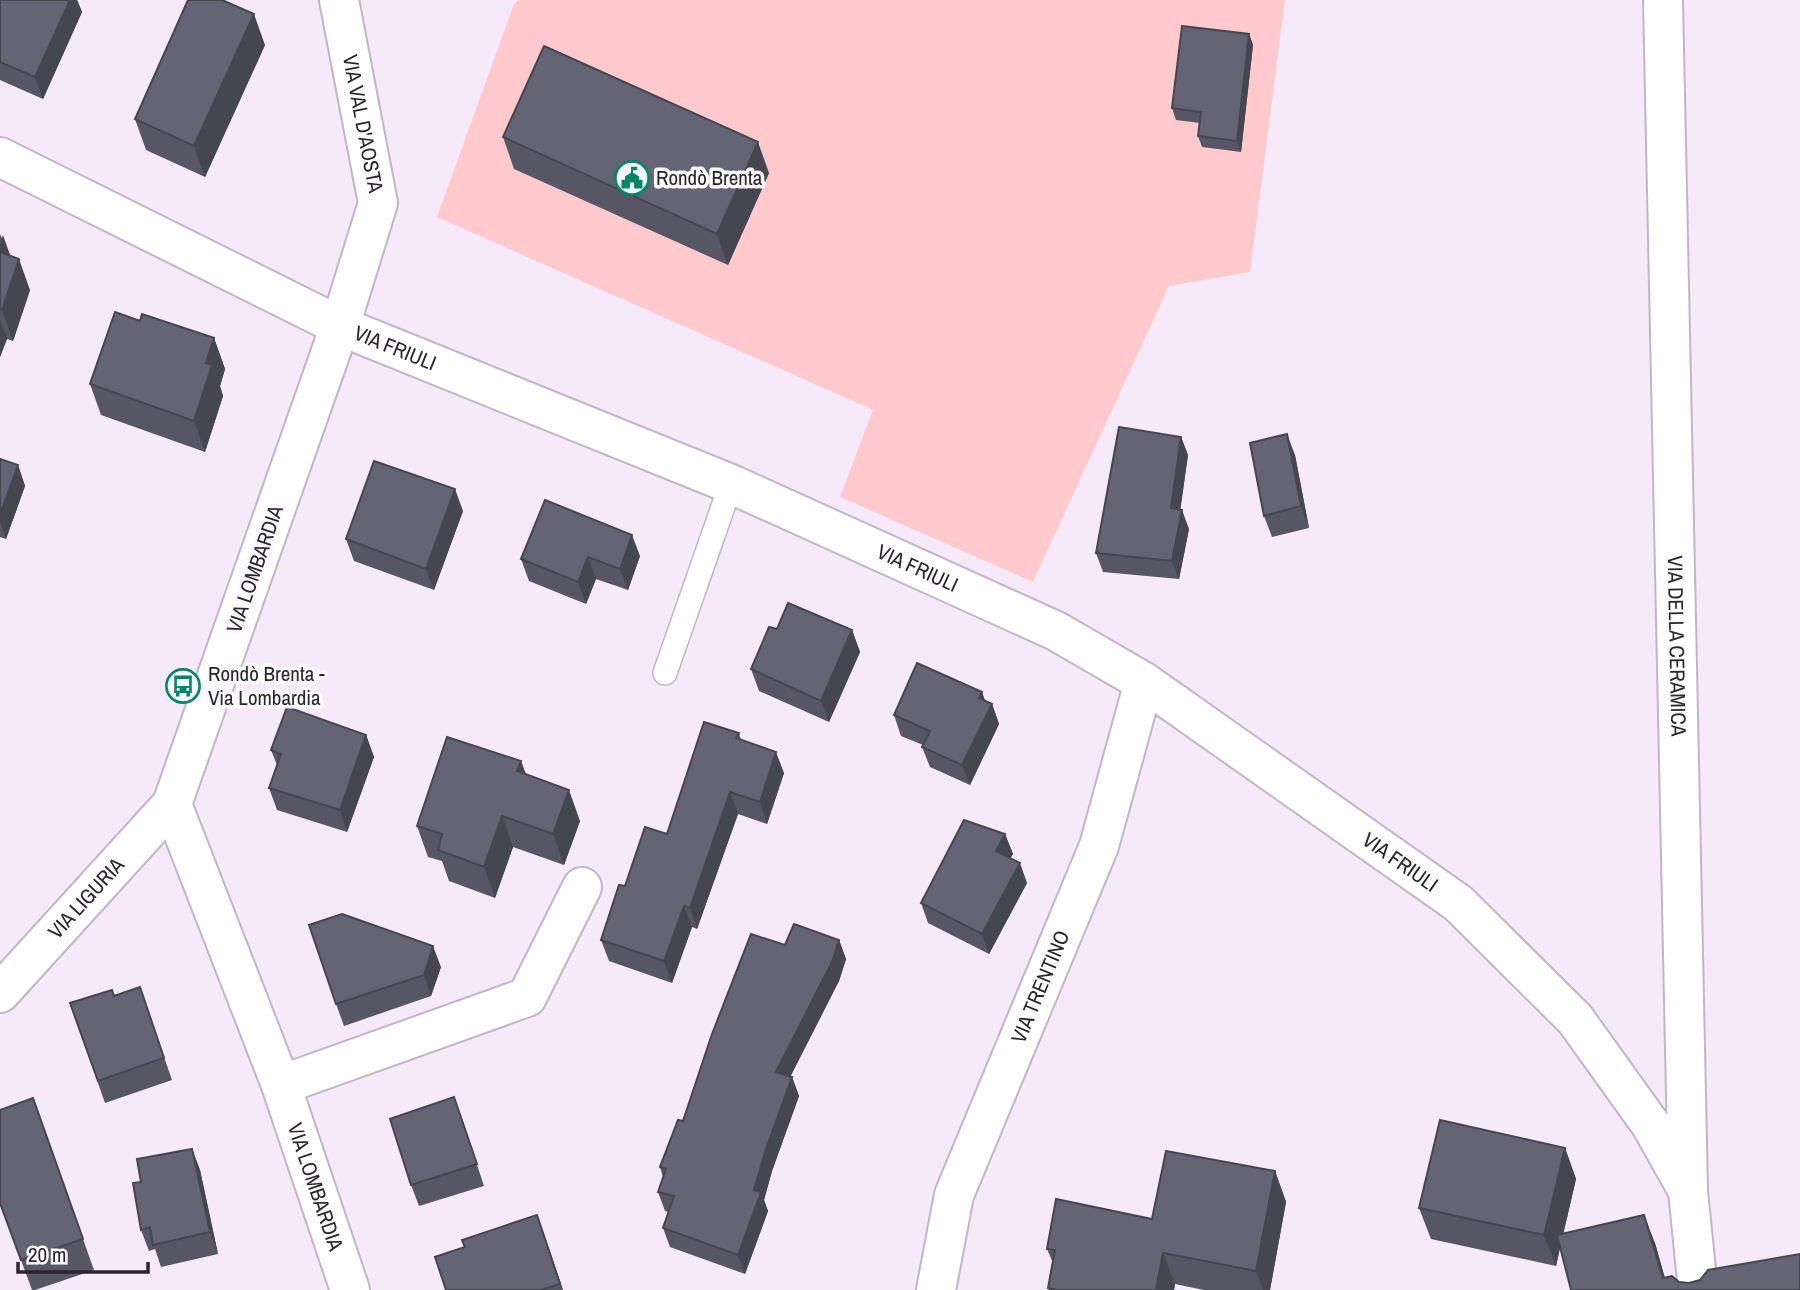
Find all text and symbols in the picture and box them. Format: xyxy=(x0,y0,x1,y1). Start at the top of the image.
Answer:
street label: VIA VAL D'AOSTA xyxy=(336,52,391,196)
public building icon: Rondò Brenta xyxy=(613,159,651,197)
place label: Rondò Brenta xyxy=(656,163,763,192)
street label: VIA FRIULI xyxy=(350,318,441,377)
street label: VIA LOMBARDIA xyxy=(219,501,290,636)
street label: VIA FRIULI xyxy=(872,537,963,599)
street label: VIA DELLA CERAMICA xyxy=(1661,555,1693,737)
place label: Rondò Brenta - Via Lombardia xyxy=(208,659,325,712)
bus stop icon: Rondò Brenta - Via Lombardia xyxy=(164,667,202,705)
street label: VIA FRIULI xyxy=(1357,825,1444,899)
street label: VIA LIGURIA xyxy=(41,851,131,945)
street label: VIA TRENTINO xyxy=(1004,926,1076,1047)
street label: VIA LOMBARDIA xyxy=(281,1119,351,1255)
scale bar xyxy=(18,1230,147,1274)
text: 20 m xyxy=(28,1240,66,1269)

